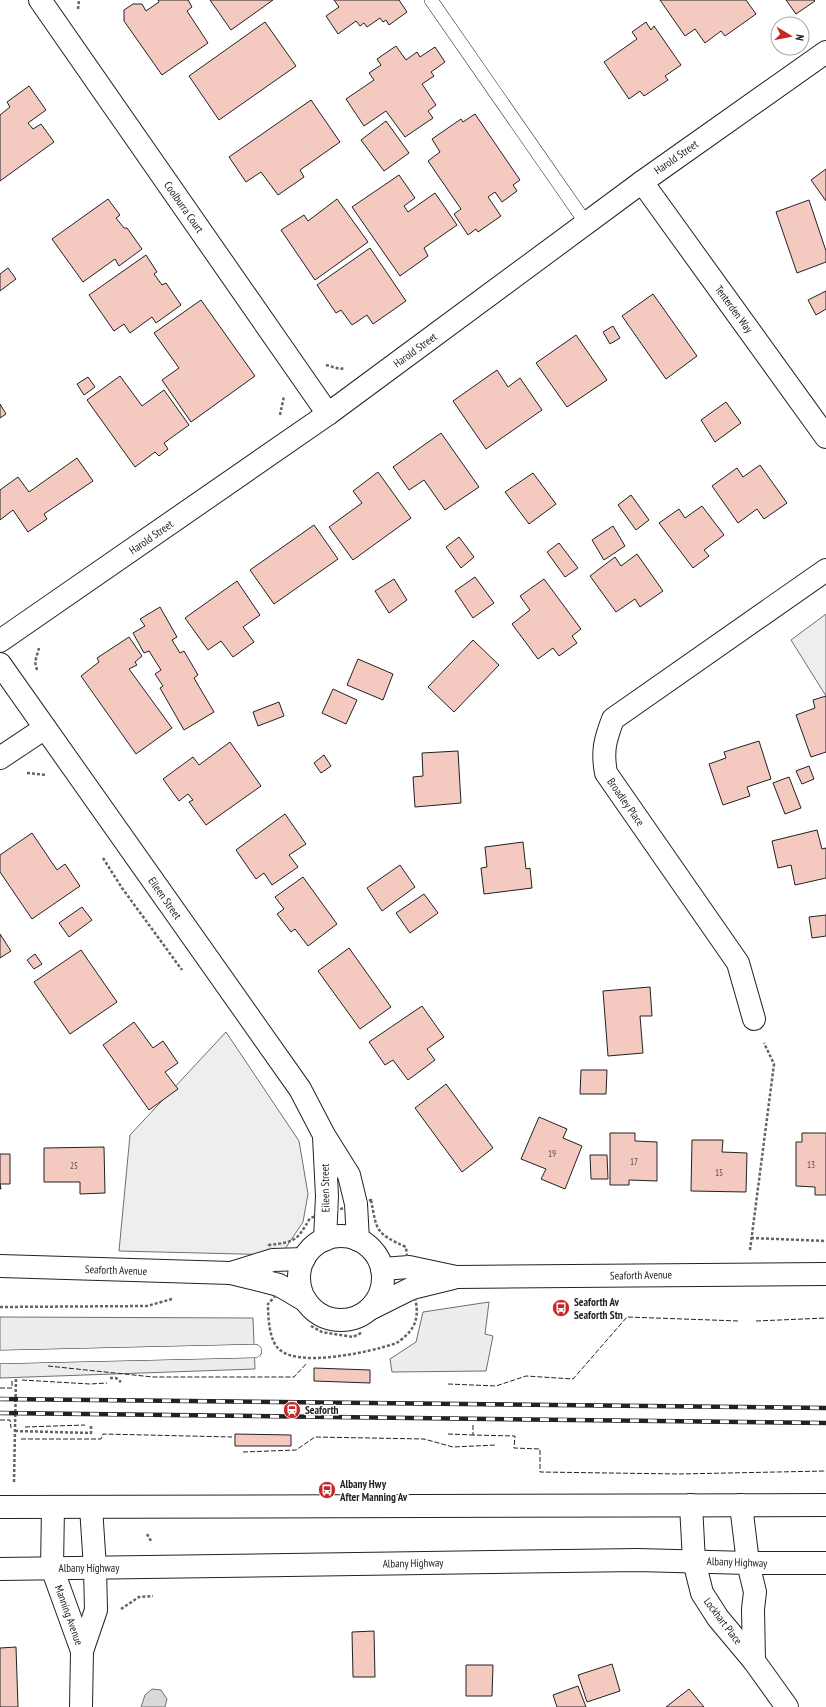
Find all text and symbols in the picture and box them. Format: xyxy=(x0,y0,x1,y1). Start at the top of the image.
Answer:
north arrow xyxy=(770,16,810,56)
text: N xyxy=(792,34,807,42)
street label: Harold Street xyxy=(651,137,701,177)
street label: Coolburra Court xyxy=(161,179,207,235)
street label: Tenterden Way xyxy=(712,282,756,336)
street label: Harold Street xyxy=(390,329,440,371)
street label: Harold Street xyxy=(126,517,176,557)
street label: Broadley Place xyxy=(604,775,648,829)
street label: Eileen Street xyxy=(145,874,185,922)
house number: 19 xyxy=(548,1148,556,1159)
house number: 17 xyxy=(630,1156,638,1167)
house number: 13 xyxy=(807,1159,815,1170)
house number: 25 xyxy=(70,1160,78,1171)
street label: Eileen Street xyxy=(318,1164,332,1212)
house number: 15 xyxy=(715,1167,723,1178)
street label: Seaforth Avenue xyxy=(85,1262,148,1278)
street label: Seaforth Avenue xyxy=(610,1267,673,1283)
place label: Seaforth Av Seaforth Stn xyxy=(574,1295,623,1322)
bus stop icon: Seaforth Av Seaforth Stn xyxy=(551,1298,571,1318)
station icon: Seaforth xyxy=(282,1400,302,1420)
place label: Seaforth xyxy=(305,1403,339,1417)
place label: Albany Hwy After Manning Av xyxy=(339,1477,408,1504)
bus stop icon: Albany Hwy After Manning Av xyxy=(317,1480,337,1500)
street label: Albany Highway xyxy=(706,1554,768,1570)
street label: Albany Highway xyxy=(382,1555,444,1571)
street label: Albany Highway xyxy=(59,1561,120,1575)
street label: Manning Avenue xyxy=(52,1583,86,1647)
street label: Lockhart Place xyxy=(701,1595,745,1648)

